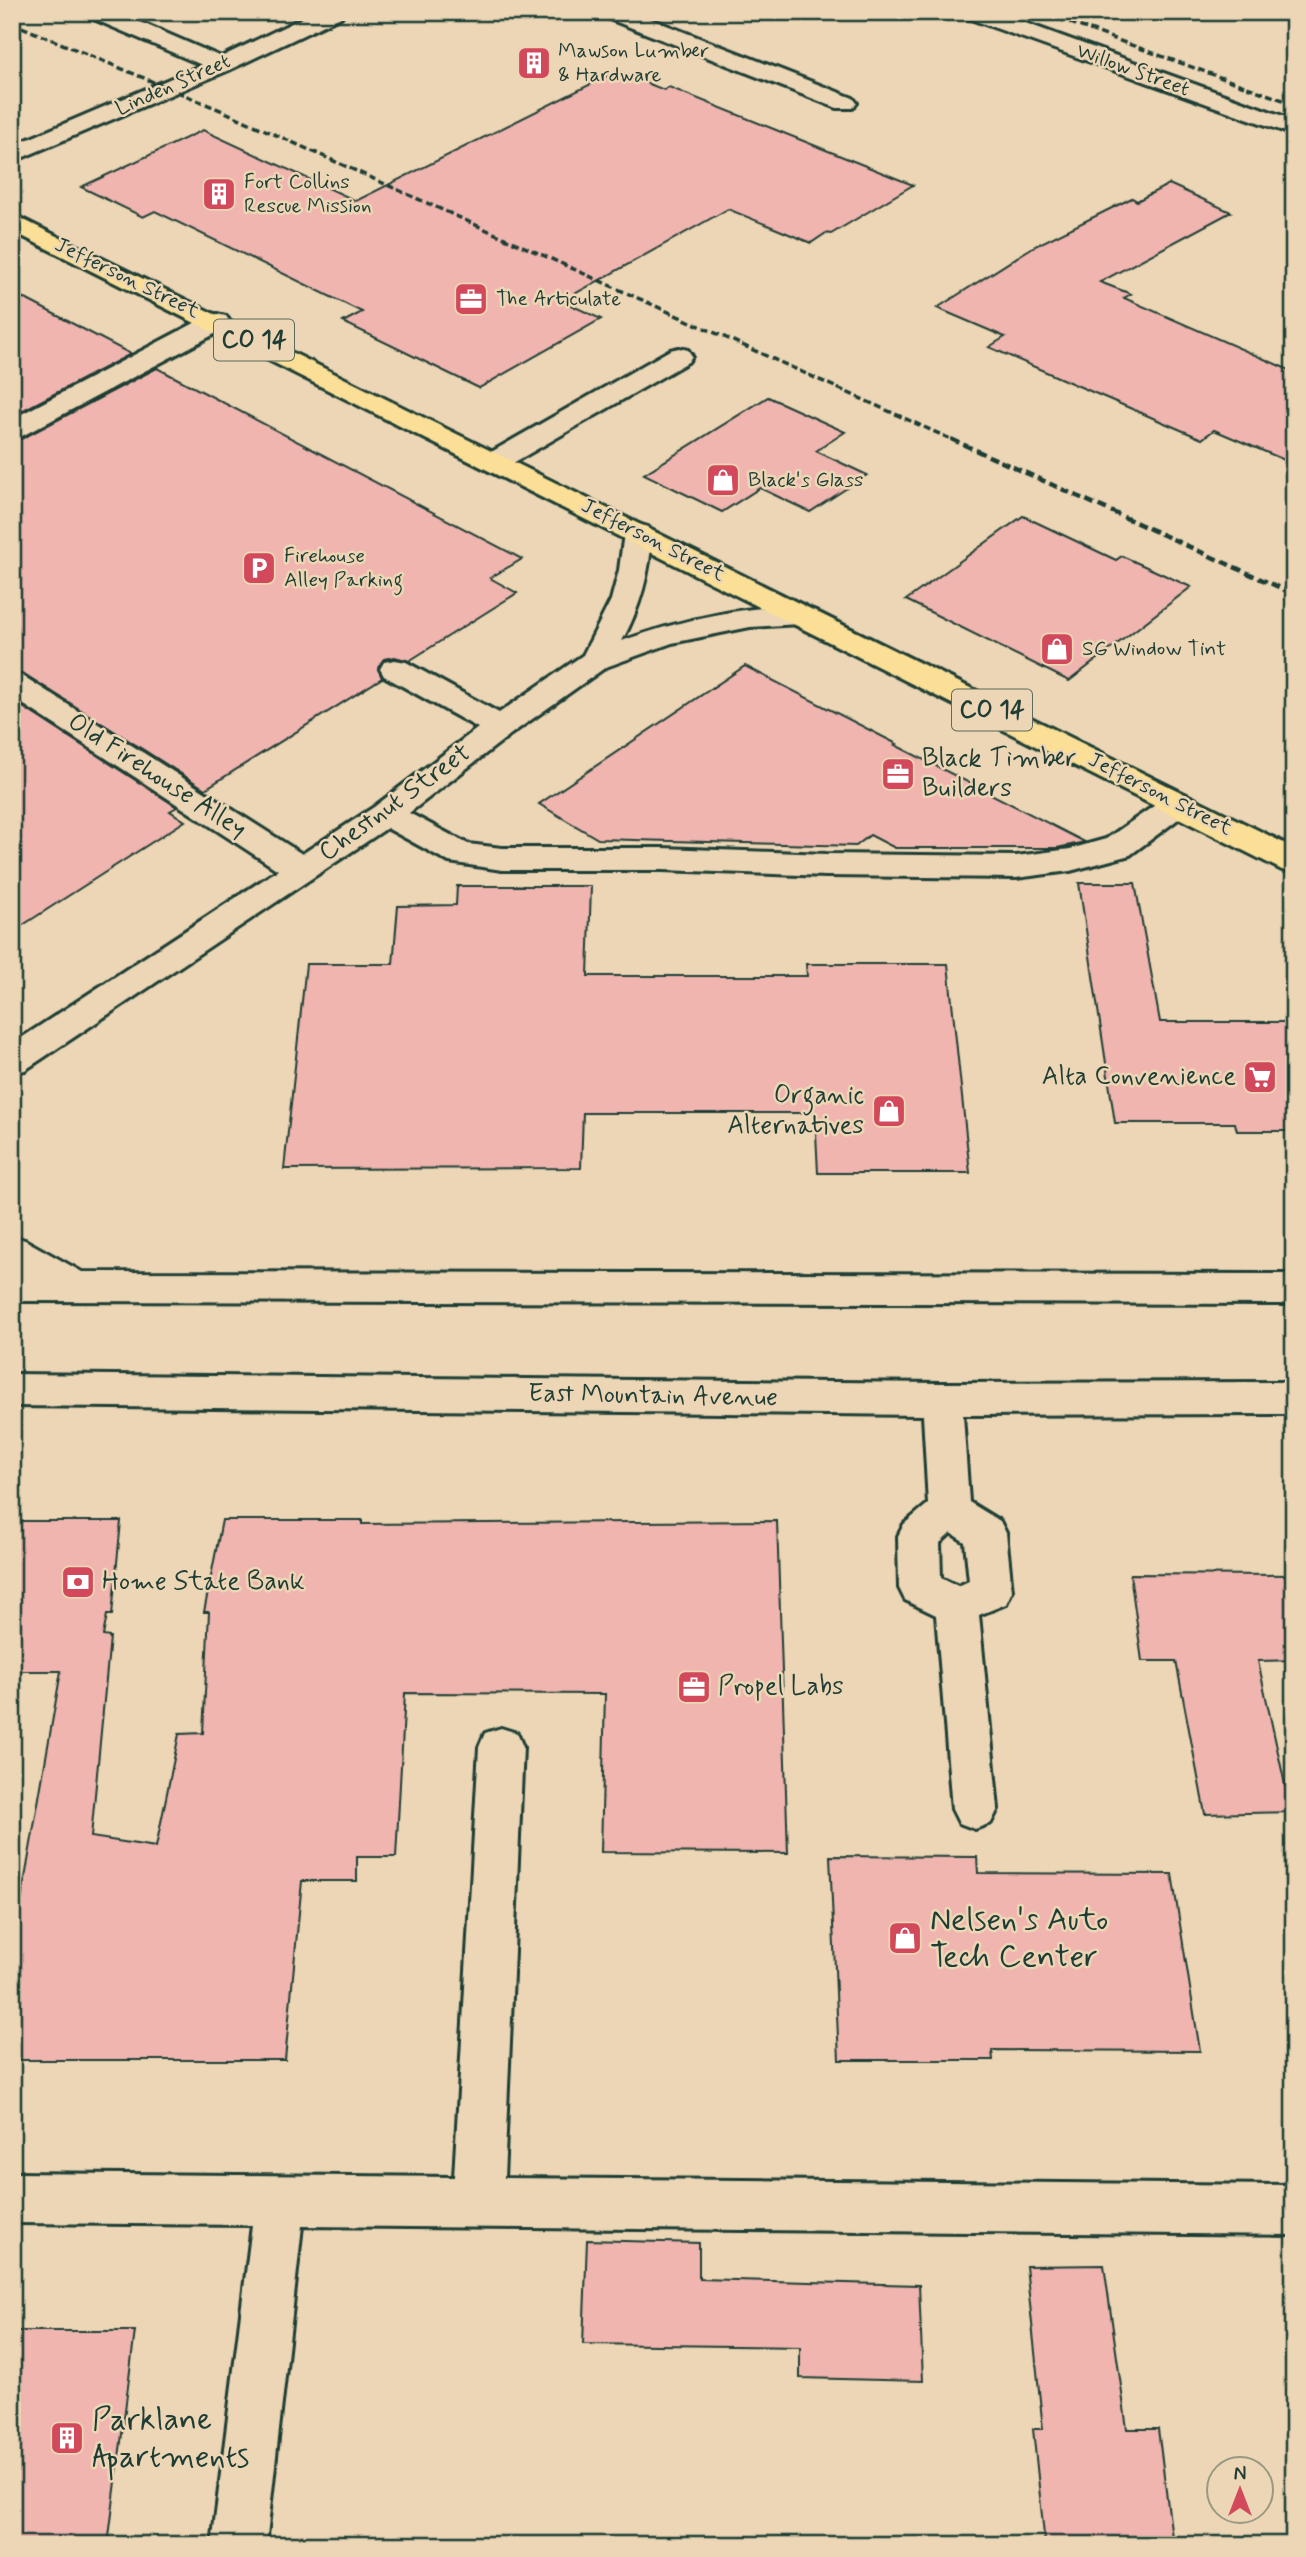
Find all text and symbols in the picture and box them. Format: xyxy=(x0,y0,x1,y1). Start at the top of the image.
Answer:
place label: Mawson Lumber & Hardware xyxy=(558,37,709,89)
street label: Willow Street xyxy=(1073,37,1194,103)
building icon: Mawson Lumber & Hardware xyxy=(515,44,553,82)
street label: Linden Street xyxy=(111,47,235,123)
place label: Fort Collins Rescue Mission xyxy=(244,168,372,220)
building icon: Fort Collins Rescue Mission xyxy=(200,175,238,213)
street label: Jefferson Street xyxy=(50,231,205,325)
office icon: The Articulate xyxy=(452,280,490,318)
place label: The Articulate xyxy=(496,285,621,313)
road number: CO 14 xyxy=(214,320,294,360)
shop icon: Black's Glass xyxy=(704,461,742,499)
place label: Black's Glass xyxy=(748,466,863,494)
street label: Jefferson Street xyxy=(576,492,730,589)
place label: Firehouse Alley Parking xyxy=(284,542,403,596)
parking icon: Firehouse Alley Parking xyxy=(240,549,278,587)
shop icon: SG Window Tint xyxy=(1038,630,1076,668)
place label: SG Window Tint xyxy=(1082,635,1226,663)
road number: CO 14 xyxy=(952,690,1032,730)
street label: Old Firehouse Alley xyxy=(61,705,253,847)
street label: Chestnut Street xyxy=(312,736,478,870)
place label: Black Timber Builders xyxy=(922,742,1076,806)
street label: Jefferson Street xyxy=(1083,746,1237,843)
office icon: Black Timber Builders xyxy=(879,755,917,793)
supermarket icon: Alta Convenience xyxy=(1241,1058,1279,1096)
place label: Alta Convenience xyxy=(1042,1060,1236,1094)
place label: Organic Alternatives xyxy=(727,1079,864,1143)
shop icon: Organic Alternatives xyxy=(870,1092,908,1130)
street label: East Mountain Avenue xyxy=(528,1377,778,1415)
bank icon: Home State Bank xyxy=(59,1563,97,1601)
place label: Home State Bank xyxy=(102,1565,305,1599)
office icon: Propel Labs xyxy=(675,1668,713,1706)
place label: Propel Labs xyxy=(718,1670,844,1704)
place label: Nelsen's Auto Tech Center xyxy=(930,1899,1108,1978)
shop icon: Nelsen's Auto Tech Center xyxy=(886,1919,924,1957)
place label: Parklane Apartments xyxy=(92,2399,249,2481)
building icon: Parklane Apartments xyxy=(48,2419,86,2457)
north arrow xyxy=(1204,2456,1274,2526)
text: N xyxy=(1234,2462,1246,2487)

